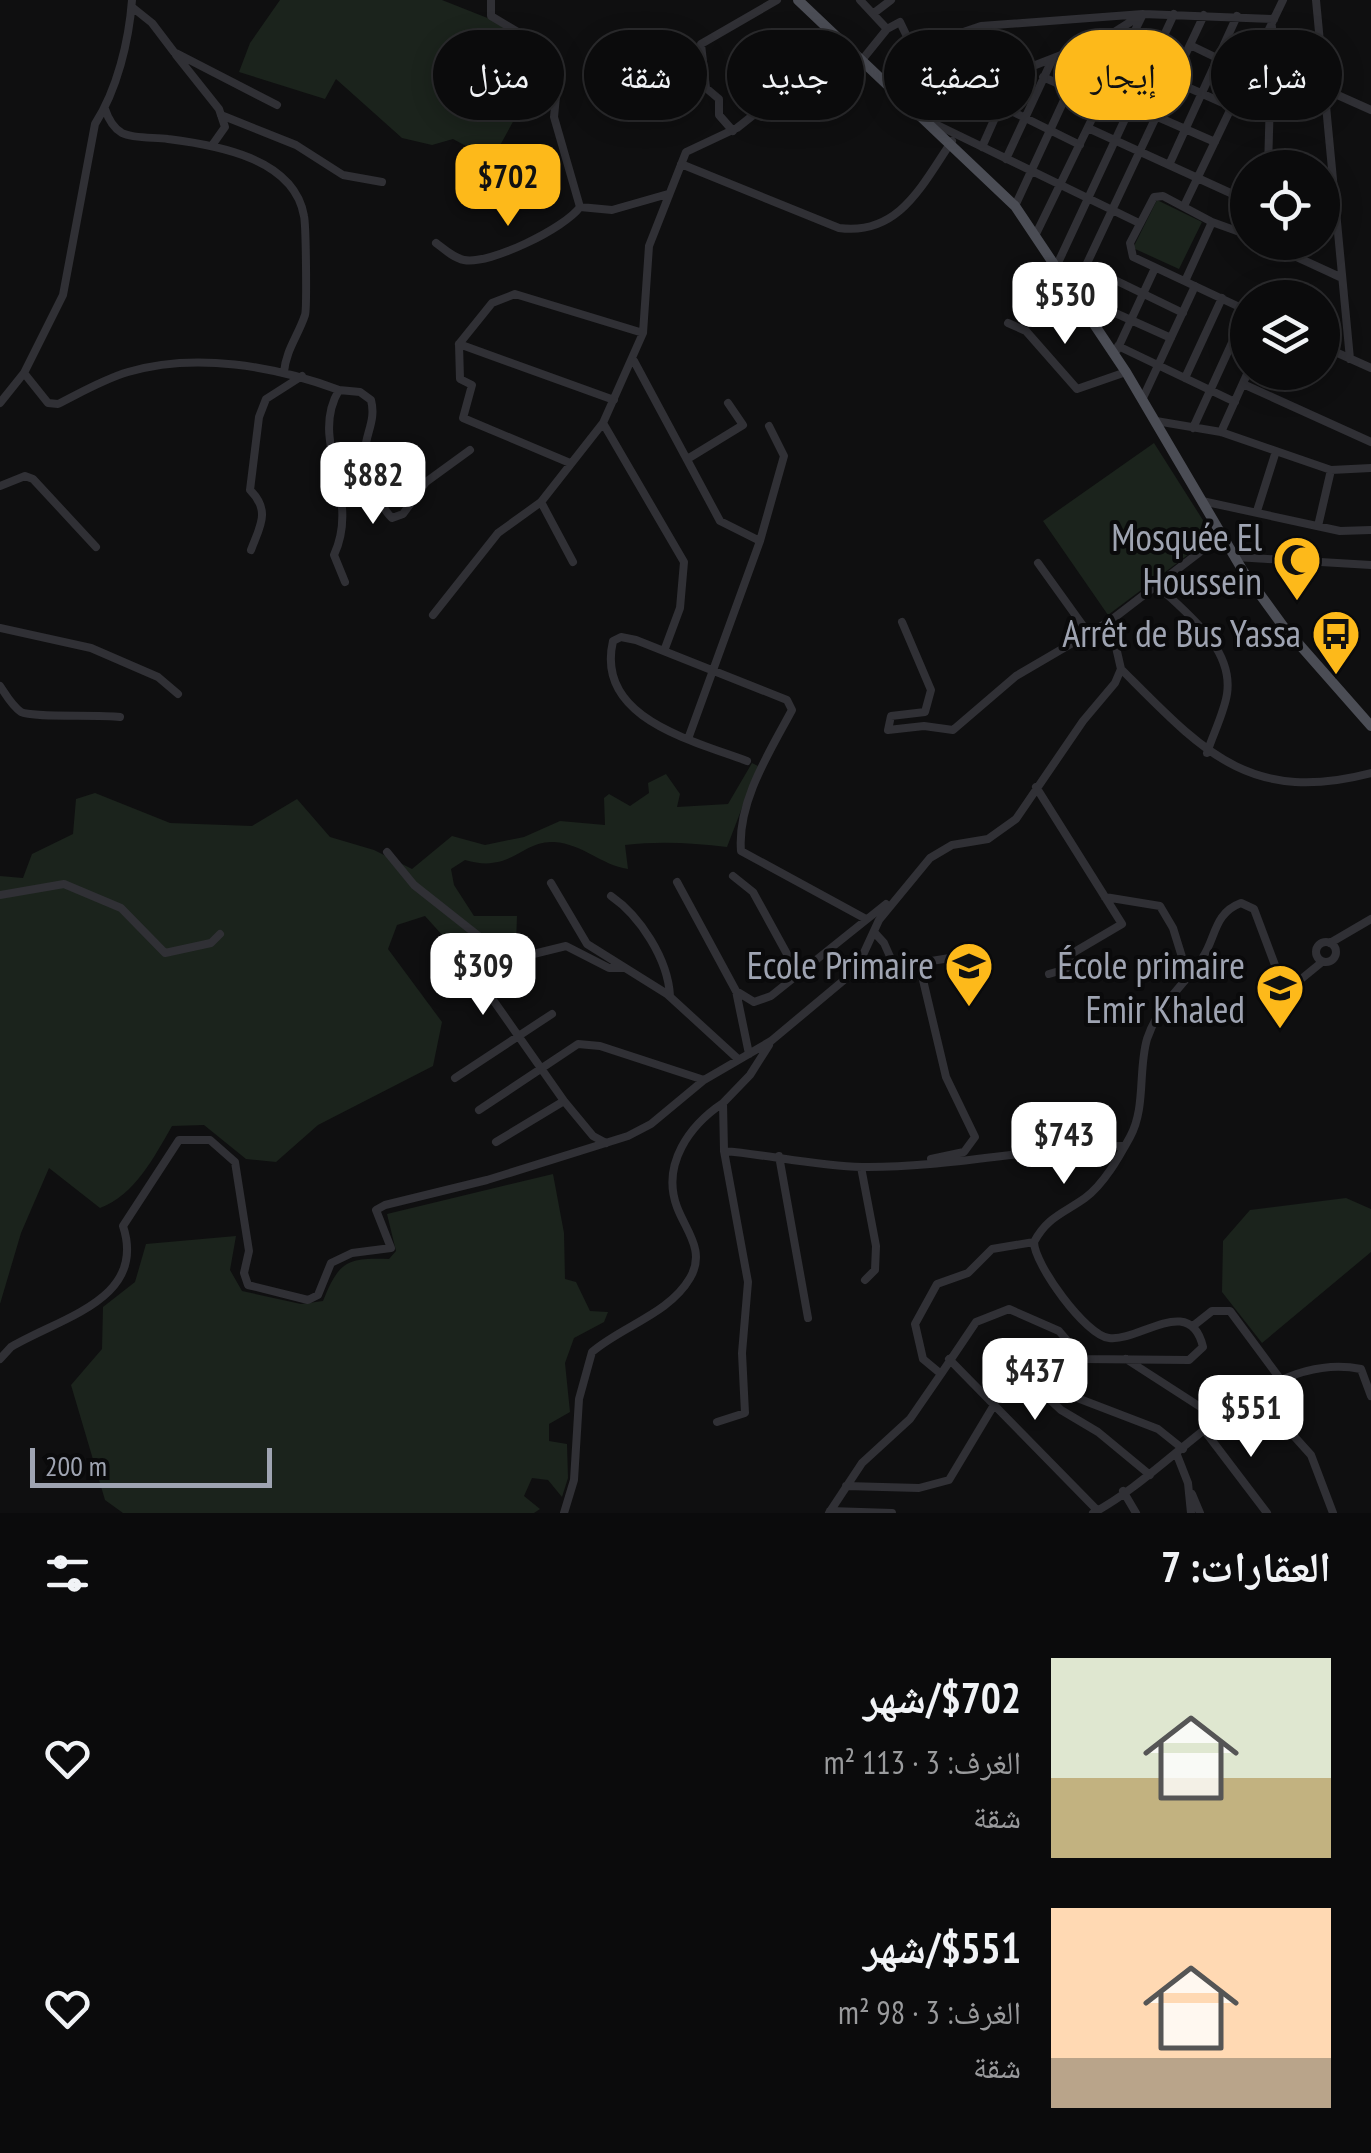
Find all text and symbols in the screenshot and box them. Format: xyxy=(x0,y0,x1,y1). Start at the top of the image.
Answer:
chip: منزل xyxy=(433,30,564,120)
chip: شقة xyxy=(584,30,707,120)
chip: جديد xyxy=(727,30,864,120)
chip: تصفية xyxy=(884,30,1035,120)
chip: إيجار xyxy=(1055,30,1191,120)
chip: شراء xyxy=(1211,30,1342,120)
pin: $702 xyxy=(449,144,567,229)
map controls xyxy=(1230,150,1340,390)
button: locate xyxy=(1230,150,1340,260)
text: $702 xyxy=(477,155,539,197)
pin: $530 xyxy=(1006,262,1124,347)
text: $530 xyxy=(1034,273,1096,315)
button: layers xyxy=(1230,280,1340,390)
pin: $882 xyxy=(314,442,432,527)
text: $882 xyxy=(342,453,404,495)
place label: Mosquée El Houssein xyxy=(1111,512,1262,605)
mosque icon: Mosquée El Houssein xyxy=(1271,534,1323,602)
place label: Arrêt de Bus Yassa xyxy=(1062,608,1301,657)
bus stop icon: Arrêt de Bus Yassa xyxy=(1310,608,1362,676)
pin: $309 xyxy=(424,933,542,1018)
place label: Ecole Primaire xyxy=(747,940,934,989)
school or university icon: Ecole Primaire xyxy=(943,940,995,1008)
place label: École primaire Emir Khaled xyxy=(1057,940,1245,1033)
text: $309 xyxy=(452,944,514,986)
school or university icon: École primaire Emir Khaled xyxy=(1254,962,1306,1030)
pin: $743 xyxy=(1005,1102,1123,1187)
text: $743 xyxy=(1033,1113,1095,1155)
pin: $437 xyxy=(976,1338,1094,1423)
text: $437 xyxy=(1004,1349,1066,1391)
pin: $551 xyxy=(1192,1375,1310,1460)
text: $551 xyxy=(1220,1386,1282,1428)
scale bar xyxy=(30,1443,272,1488)
text: 200 m xyxy=(45,1447,107,1484)
text: العقارات: 7 xyxy=(1161,1539,1331,1594)
icon: filters xyxy=(40,1546,95,1601)
text: $702/شهر xyxy=(863,1670,1021,1725)
icon: home xyxy=(1131,1698,1251,1818)
icon: heart xyxy=(40,1731,95,1786)
text: الغرف: 3 · 113 m² xyxy=(824,1741,1021,1783)
text: شقة xyxy=(973,1795,1021,1837)
text: $551/شهر xyxy=(863,1920,1021,1975)
icon: home xyxy=(1131,1948,1251,2068)
icon: heart xyxy=(40,1981,95,2036)
text: الغرف: 3 · 98 m² xyxy=(838,1991,1021,2033)
text: شقة xyxy=(973,2045,1021,2087)

